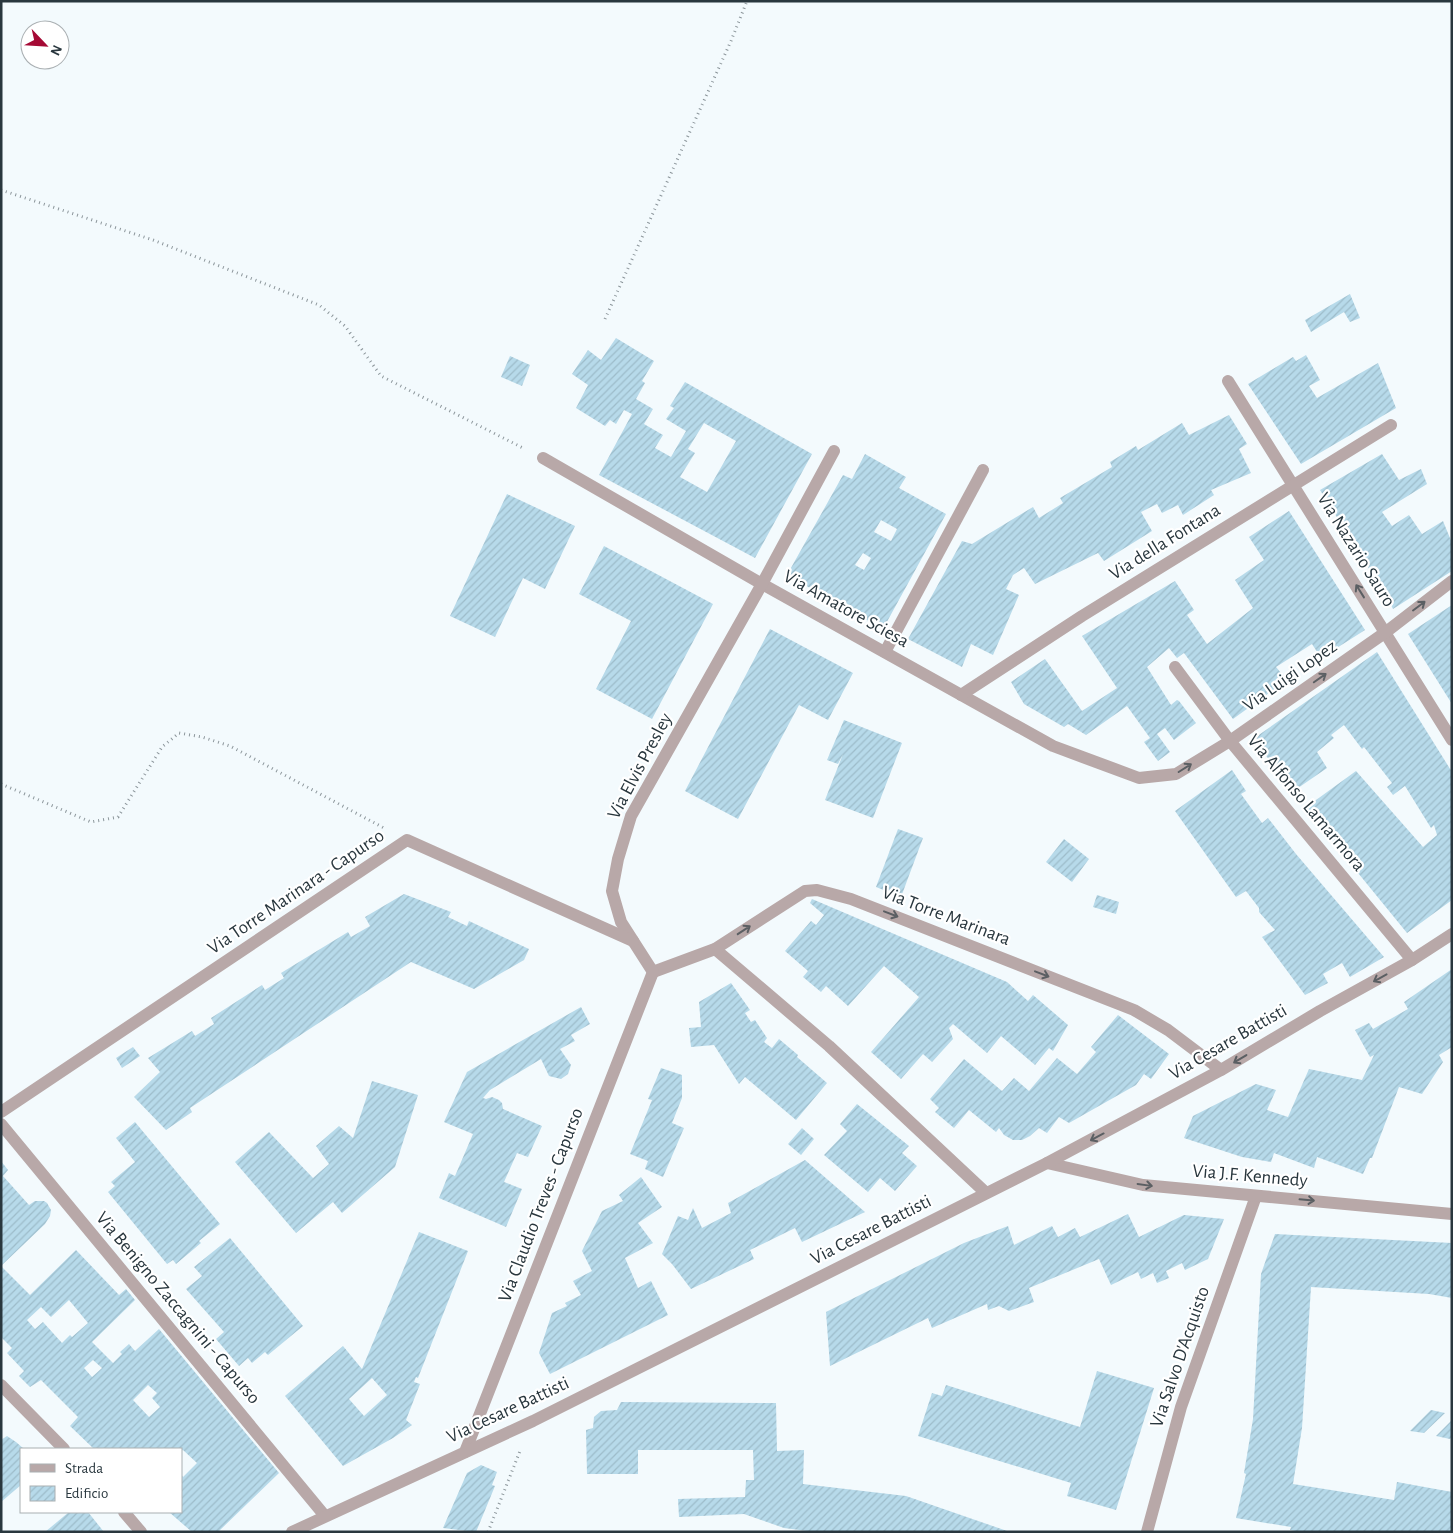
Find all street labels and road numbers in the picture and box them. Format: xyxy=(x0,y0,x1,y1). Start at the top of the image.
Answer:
street label: Via Nazario Sauro xyxy=(1313,490,1399,610)
street label: Via della Fontana xyxy=(1106,500,1224,584)
street label: Via Amatore Sciesa xyxy=(780,567,912,651)
street label: Via Luigi Lopez xyxy=(1240,637,1340,715)
street label: Via Elvis Presley xyxy=(604,710,676,822)
street label: Via Alfonso Lamarmora xyxy=(1243,731,1369,875)
street label: Via Torre Marinara - Capurso xyxy=(204,826,388,958)
street label: Via Torre Marinara xyxy=(879,883,1013,949)
street label: Via Cesare Battisti xyxy=(1166,1001,1290,1083)
street label: Via Claudio Treves - Capurso xyxy=(495,1105,587,1305)
street label: Via J.F. Kennedy xyxy=(1192,1162,1308,1190)
street label: Via Cesare Battisti xyxy=(808,1191,934,1269)
street label: Via Benigno Zaccagnini - Capurso xyxy=(92,1208,264,1408)
street label: Via Salvo D'Acquisto xyxy=(1147,1284,1213,1430)
street label: Via Cesare Battisti xyxy=(444,1373,572,1447)

